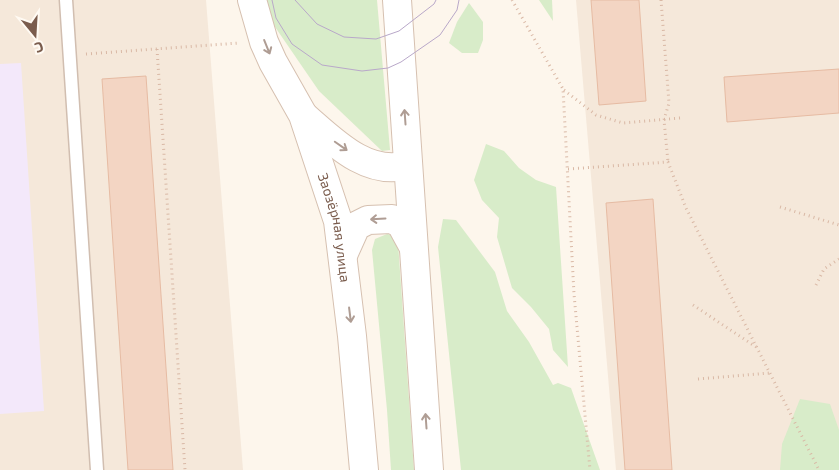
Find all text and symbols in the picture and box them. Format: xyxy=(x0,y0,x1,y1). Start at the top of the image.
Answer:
north arrow xyxy=(10,10,60,60)
text: С xyxy=(33,38,46,57)
one-way arrow xyxy=(263,39,272,54)
one-way arrow xyxy=(400,109,409,125)
one-way arrow xyxy=(334,141,348,151)
street label: Заозёрная улица xyxy=(315,171,354,283)
one-way arrow xyxy=(371,215,387,224)
one-way arrow xyxy=(345,307,355,323)
one-way arrow xyxy=(421,414,430,430)

